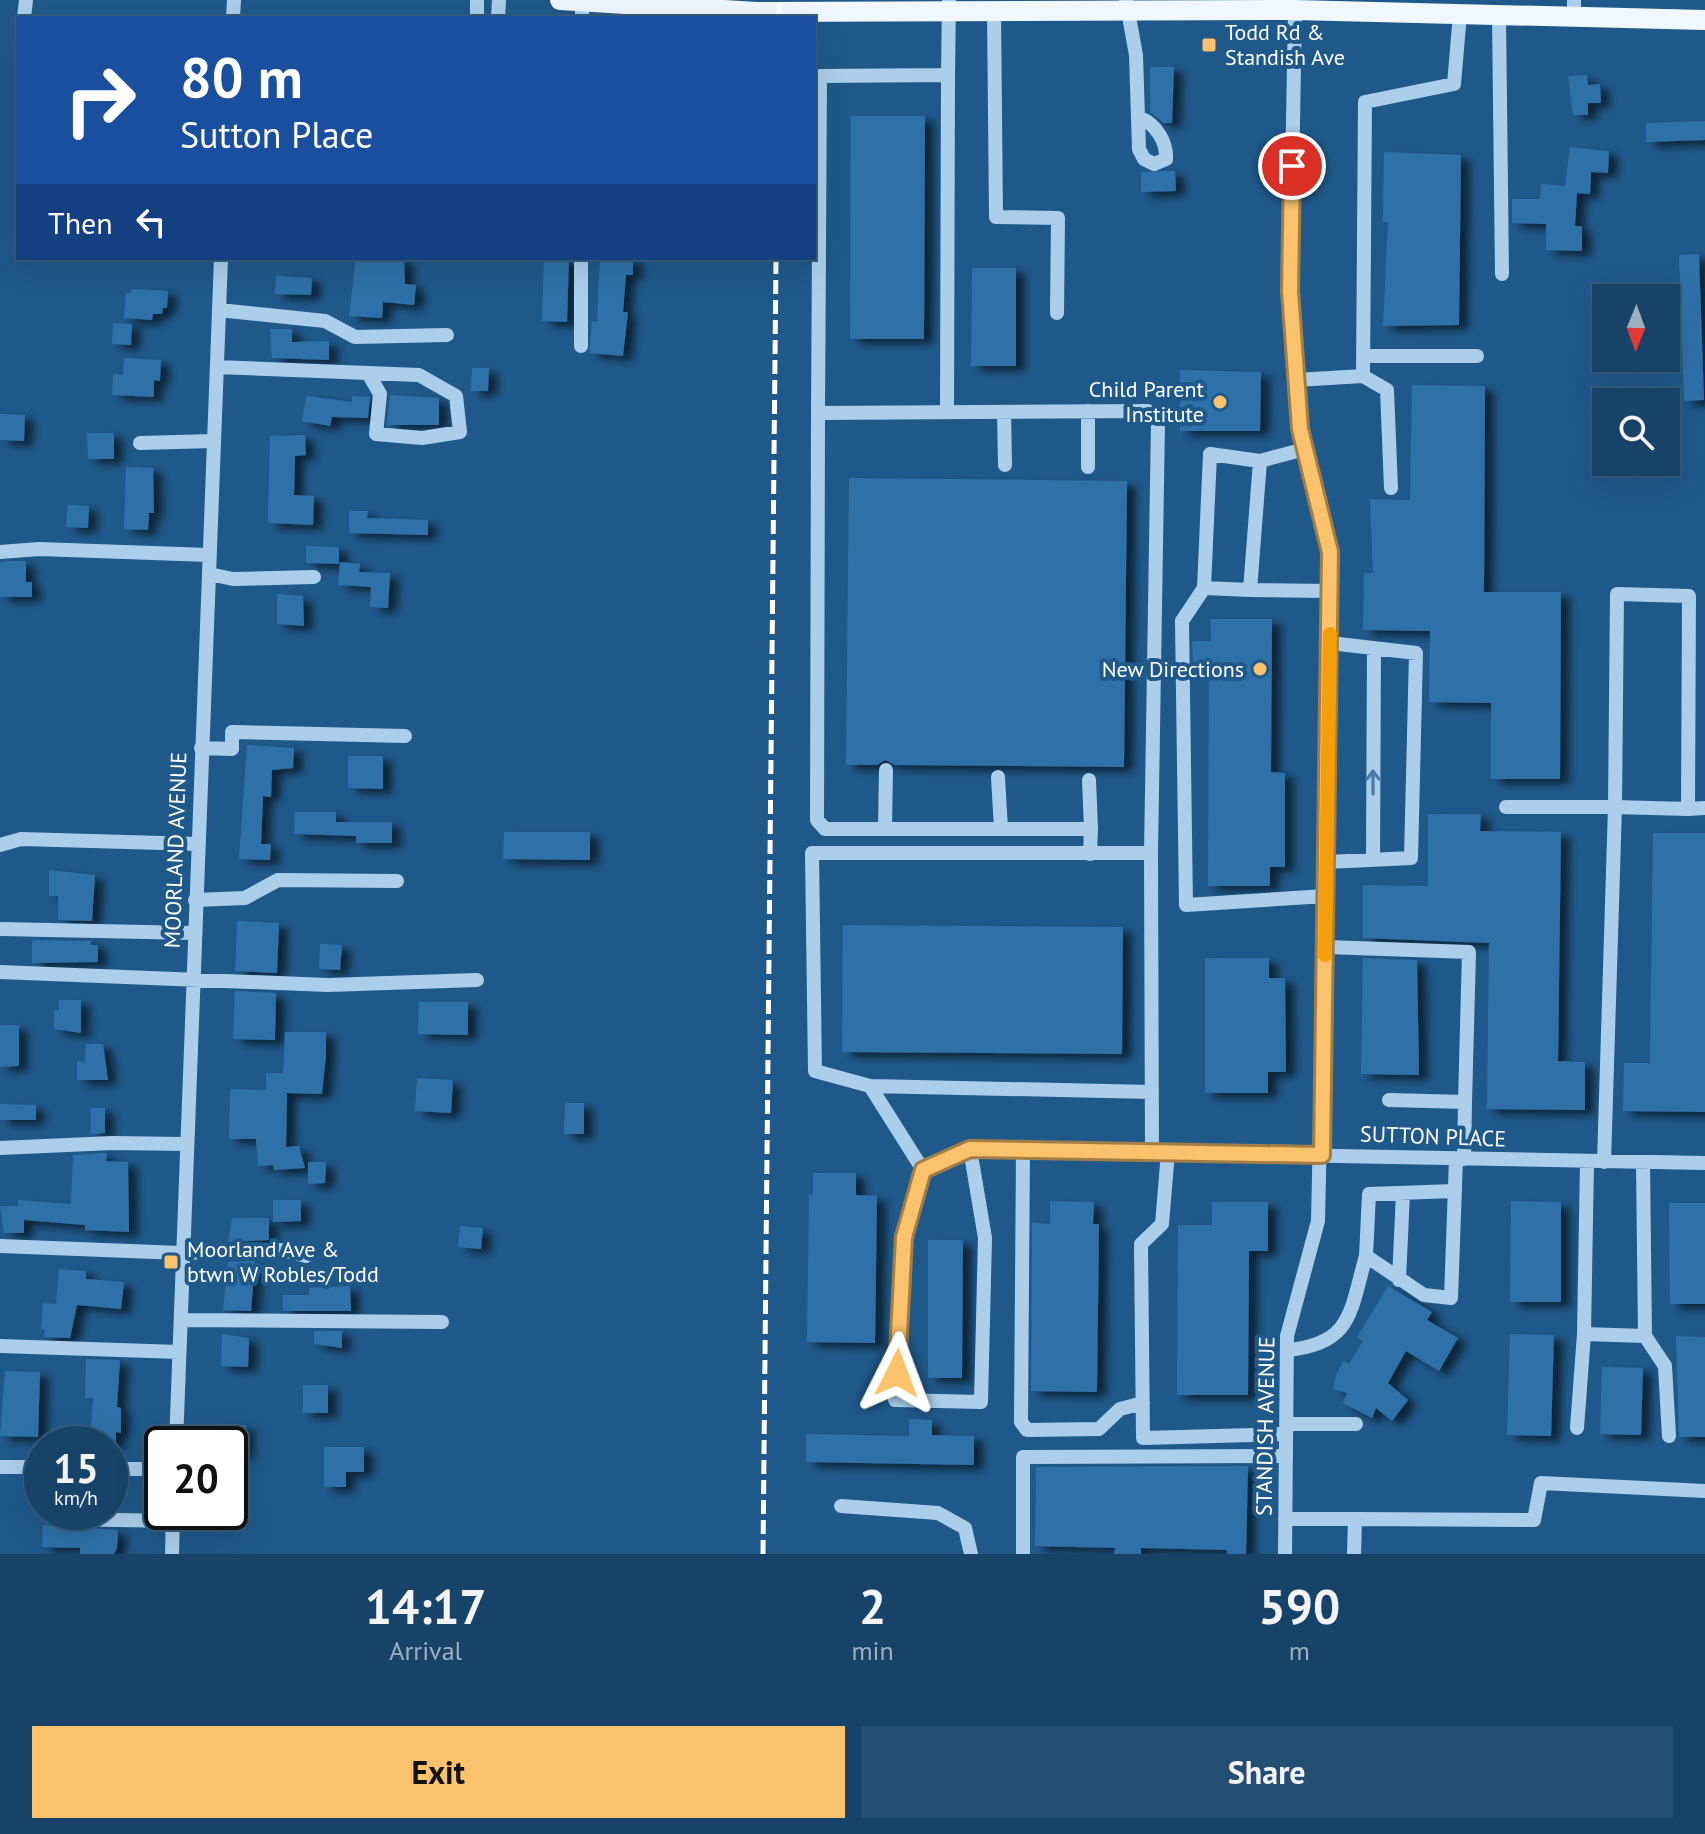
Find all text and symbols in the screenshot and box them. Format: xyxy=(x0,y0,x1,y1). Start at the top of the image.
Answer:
place label: Todd Rd & Standish Ave xyxy=(1225,18,1345,71)
marker: Todd Rd & Standish Ave xyxy=(1200,36,1218,54)
text: 80 m xyxy=(180,41,303,113)
icon: right xyxy=(48,48,152,152)
text: Sutton Place xyxy=(180,111,373,158)
pin xyxy=(1258,132,1326,200)
icon: arrive xyxy=(1270,144,1314,188)
icon: left xyxy=(129,200,173,244)
text: Then xyxy=(48,203,113,242)
north arrow xyxy=(1592,284,1680,372)
map controls xyxy=(1592,284,1680,476)
place label: Child Parent Institute xyxy=(1089,375,1205,428)
button: search xyxy=(1592,388,1680,476)
marker: Child Parent Institute xyxy=(1211,393,1229,411)
place label: New Directions xyxy=(1102,655,1244,683)
marker: New Directions xyxy=(1251,660,1269,678)
street label: MOORLAND AVENUE xyxy=(158,751,192,949)
one-way arrow xyxy=(1365,769,1381,796)
street label: SUTTON PLACE xyxy=(1360,1119,1506,1153)
place label: Moorland Ave & btwn W Robles/Todd xyxy=(187,1235,379,1288)
marker: Moorland Ave & btwn W Robles/Todd xyxy=(162,1253,180,1271)
position arrow xyxy=(855,1331,939,1415)
street label: STANDISH AVENUE xyxy=(1249,1336,1281,1516)
speed limit sign: 20 xyxy=(144,1426,248,1530)
text: 15 xyxy=(53,1442,99,1494)
text: km/h xyxy=(54,1485,98,1511)
text: 14:17 xyxy=(365,1575,487,1637)
text: 2 xyxy=(859,1575,886,1637)
text: 590 xyxy=(1259,1575,1340,1637)
text: Arrival xyxy=(389,1634,462,1667)
text: min xyxy=(851,1634,894,1667)
text: m xyxy=(1289,1634,1310,1667)
button: Exit xyxy=(32,1726,845,1818)
button: Share xyxy=(861,1726,1673,1818)

